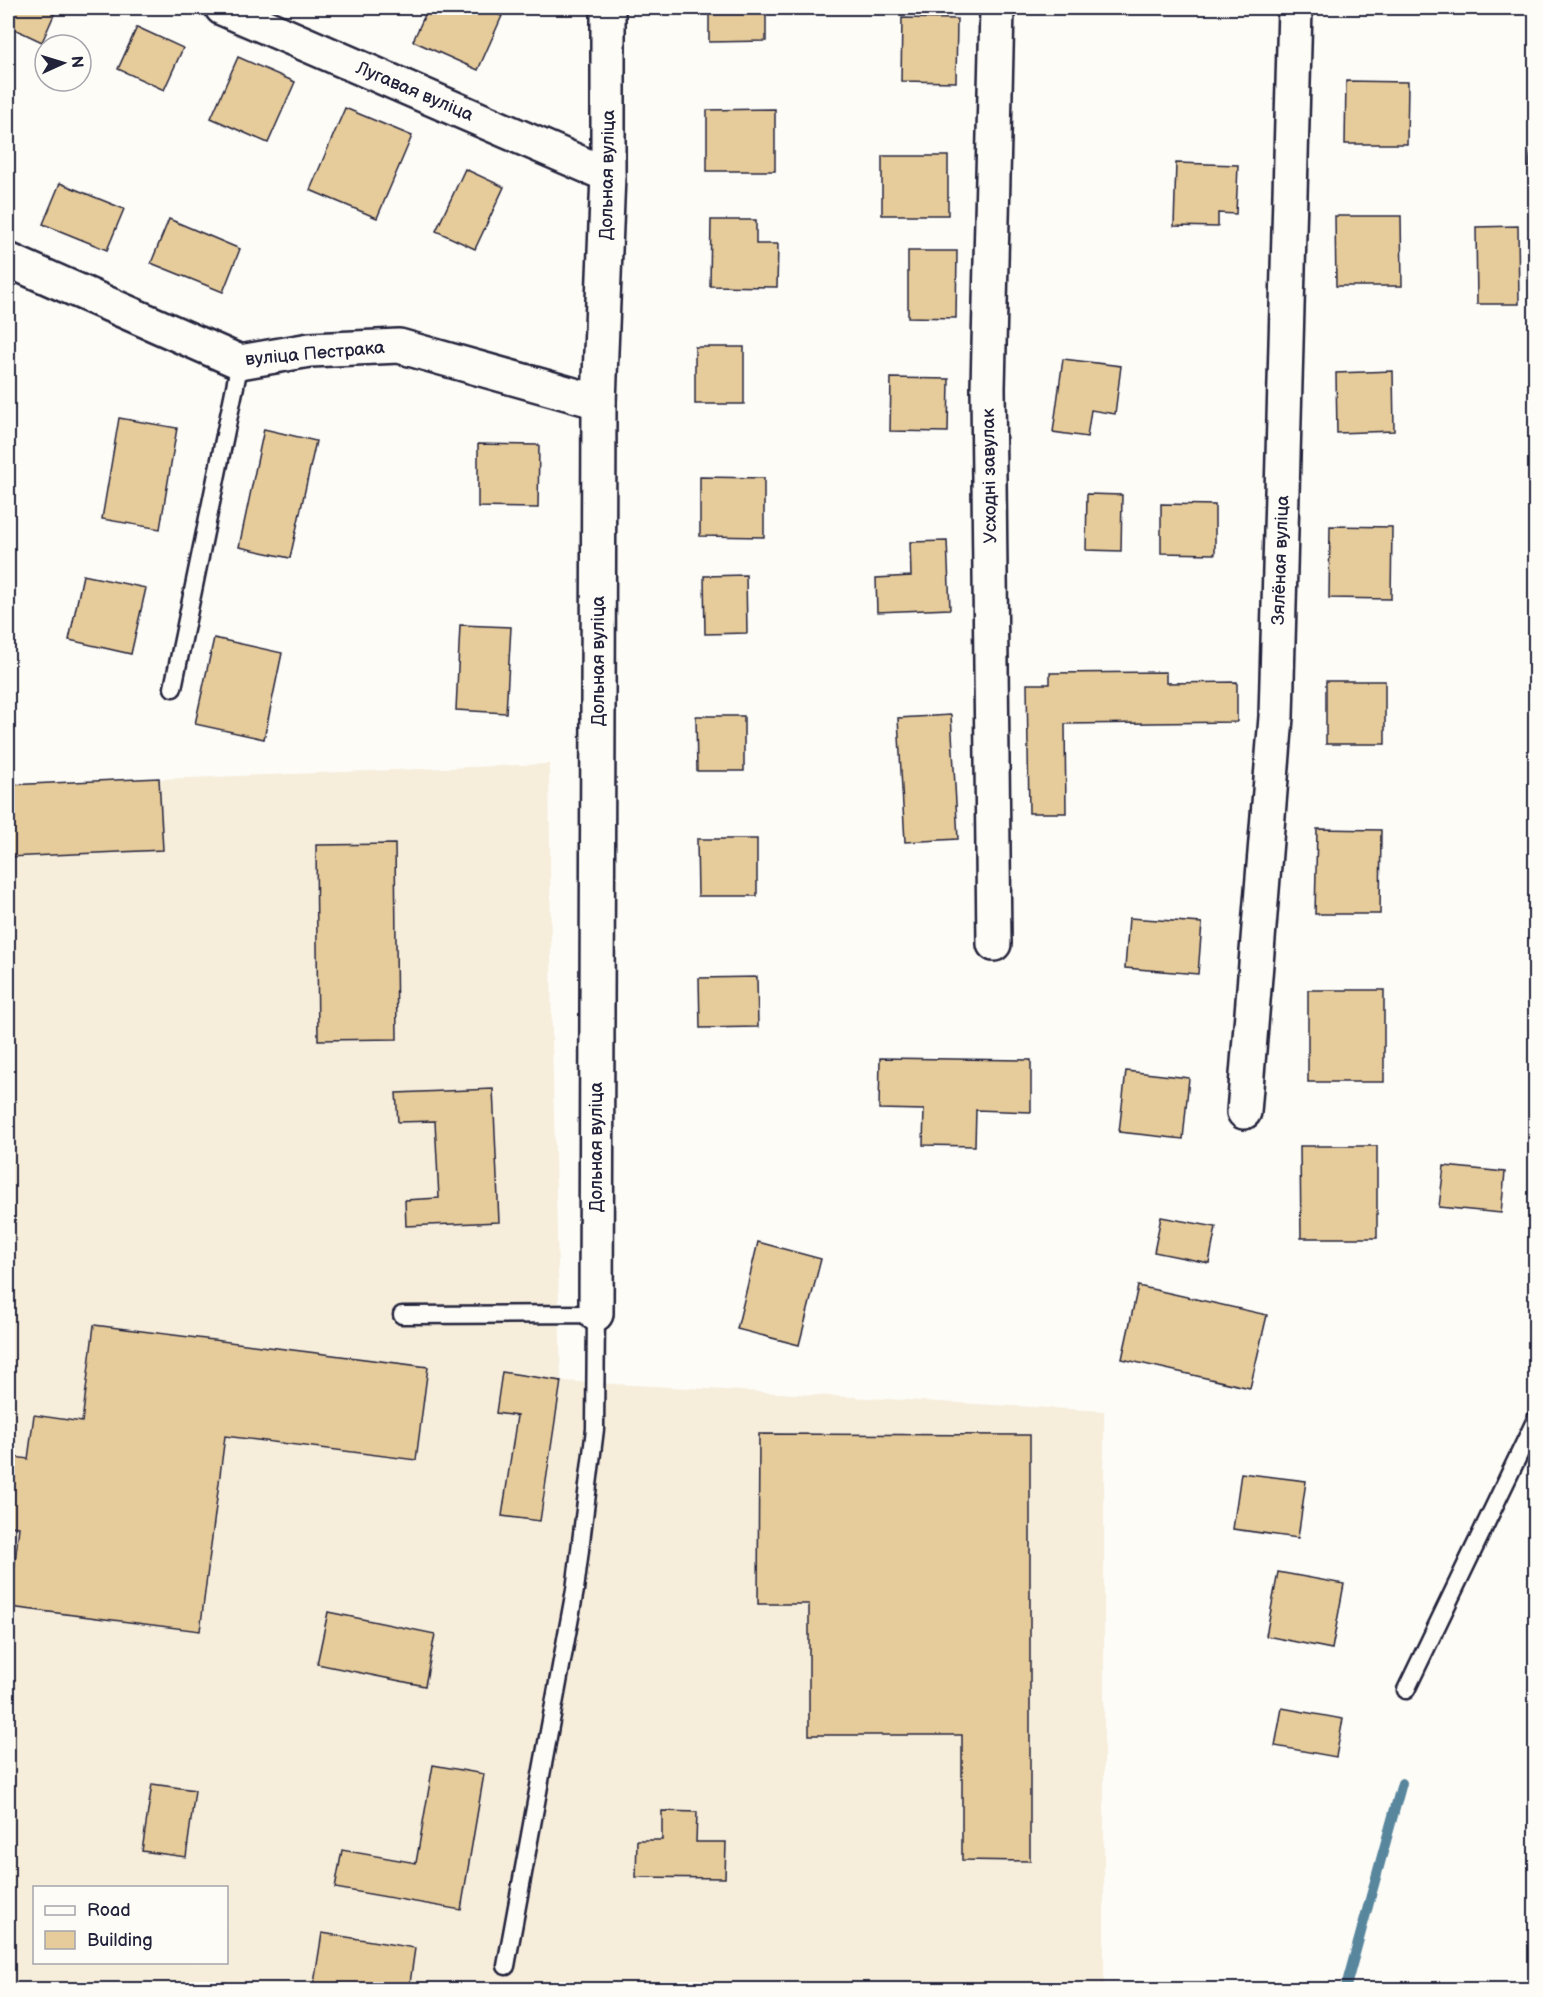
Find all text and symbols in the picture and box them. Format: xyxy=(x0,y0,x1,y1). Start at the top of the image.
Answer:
north arrow xyxy=(33,33,93,93)
text: N xyxy=(67,55,86,69)
street label: Лугавая вуліца xyxy=(352,57,477,126)
street label: Дольная вуліца xyxy=(596,109,619,240)
street label: вуліца Пестрака xyxy=(244,337,386,370)
street label: Усходні завулак xyxy=(978,408,1001,544)
street label: Зялёная вуліца xyxy=(1268,494,1293,625)
street label: Дольная вуліца xyxy=(588,595,609,726)
street label: Дольная вуліца xyxy=(586,1081,607,1212)
legend xyxy=(33,1886,228,1964)
text: Road xyxy=(87,1900,131,1921)
text: Building xyxy=(87,1930,153,1951)

